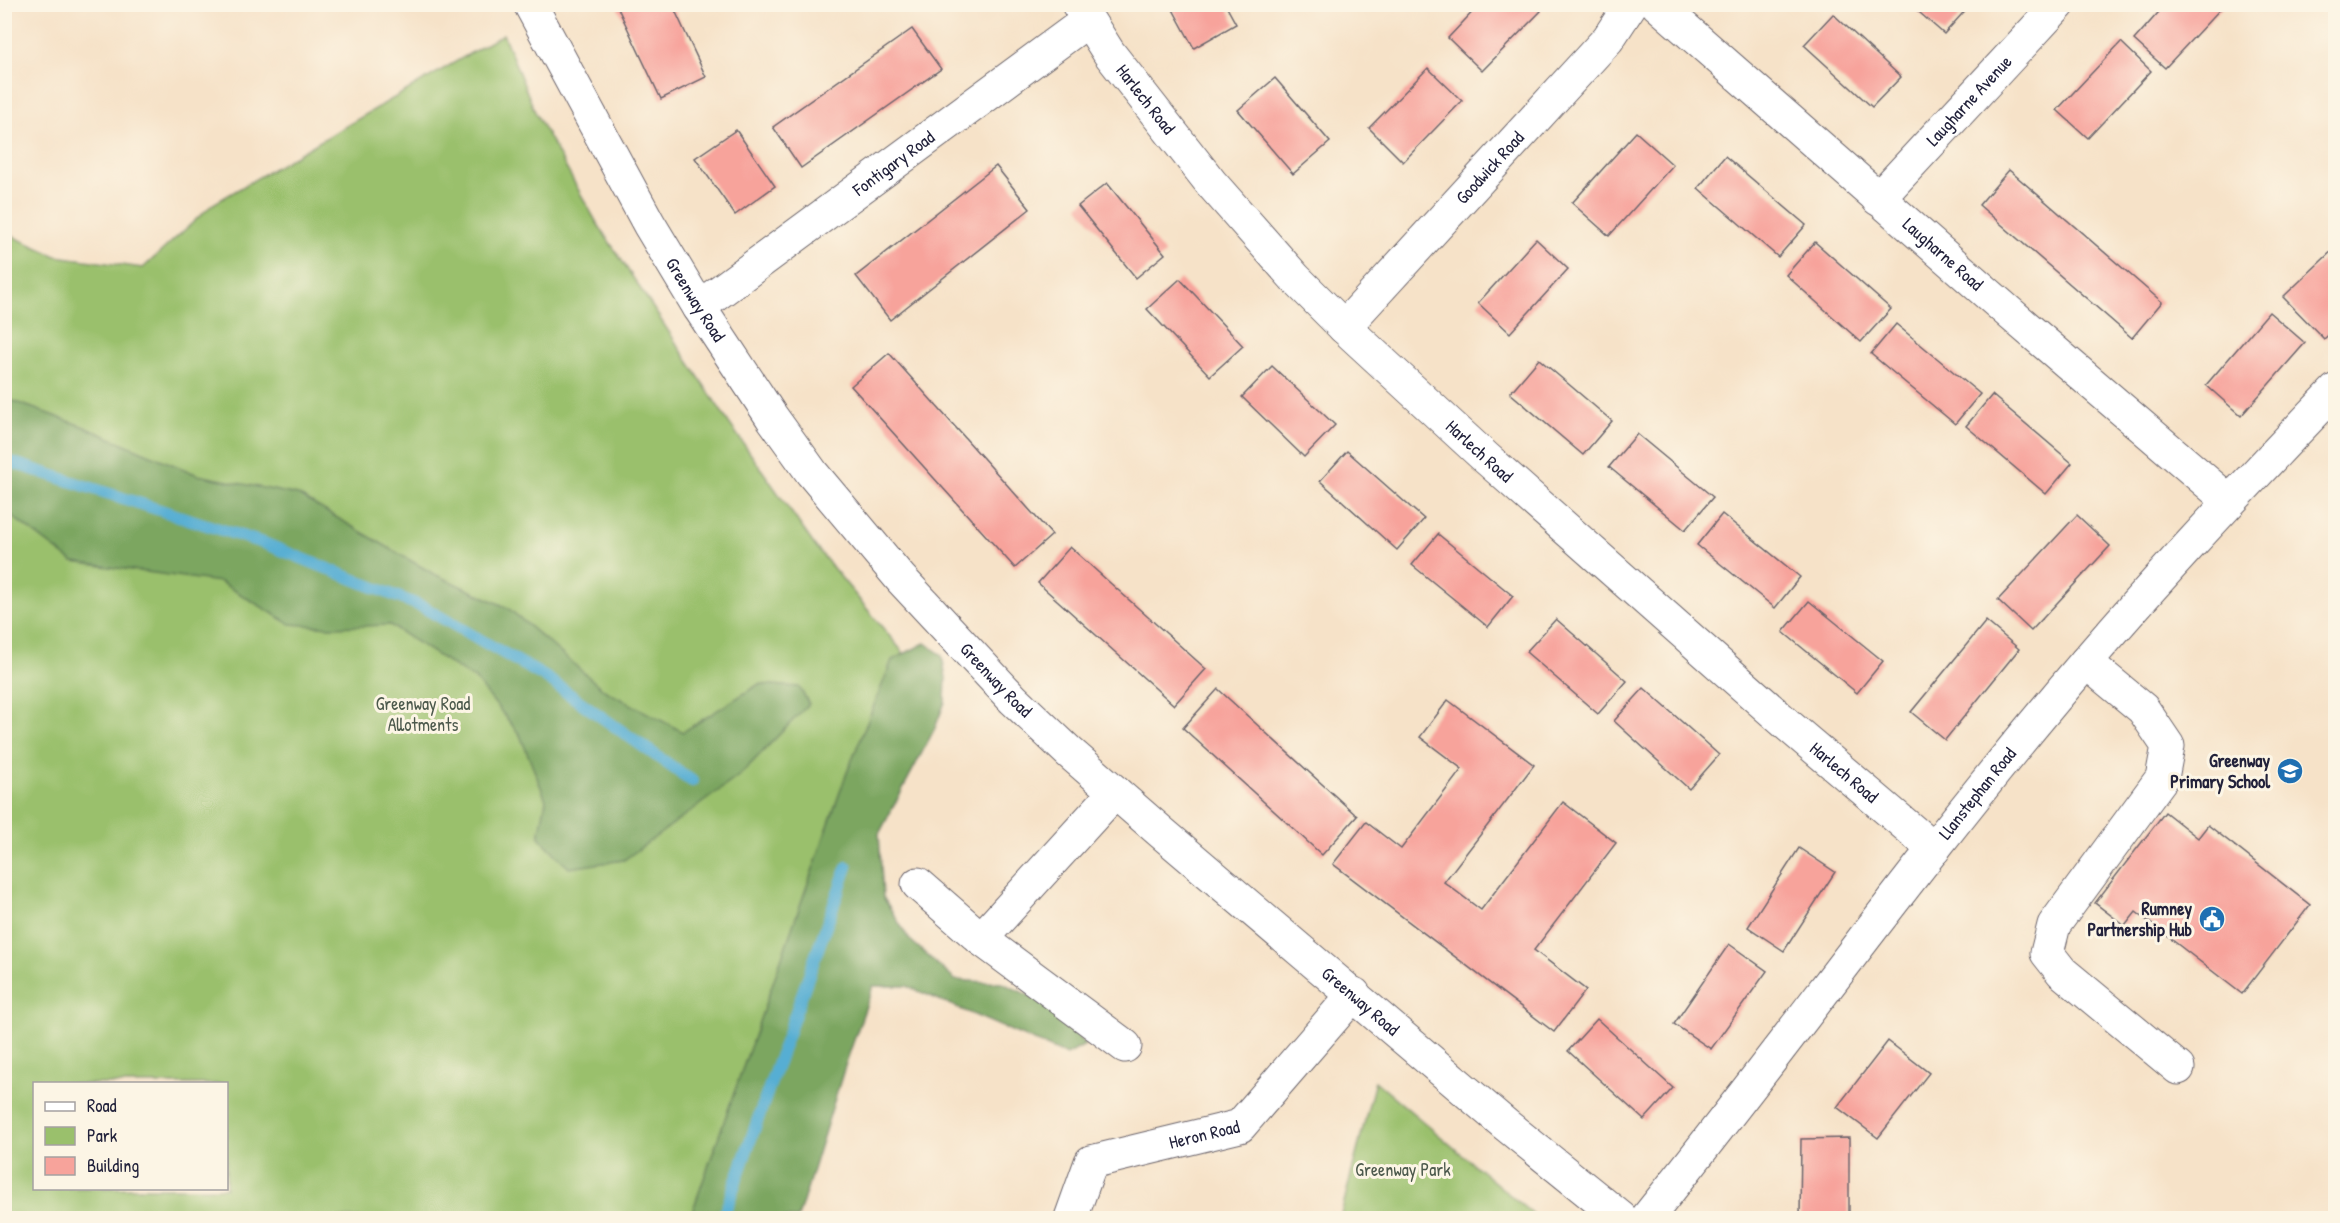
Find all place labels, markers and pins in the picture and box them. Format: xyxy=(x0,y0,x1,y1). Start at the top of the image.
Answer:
place label: Greenway Primary School xyxy=(2170,748,2271,795)
school or university icon: Greenway Primary School xyxy=(2275,756,2305,786)
place label: Rumney Partnership Hub xyxy=(2088,896,2193,943)
public building icon: Rumney Partnership Hub xyxy=(2197,904,2227,934)

